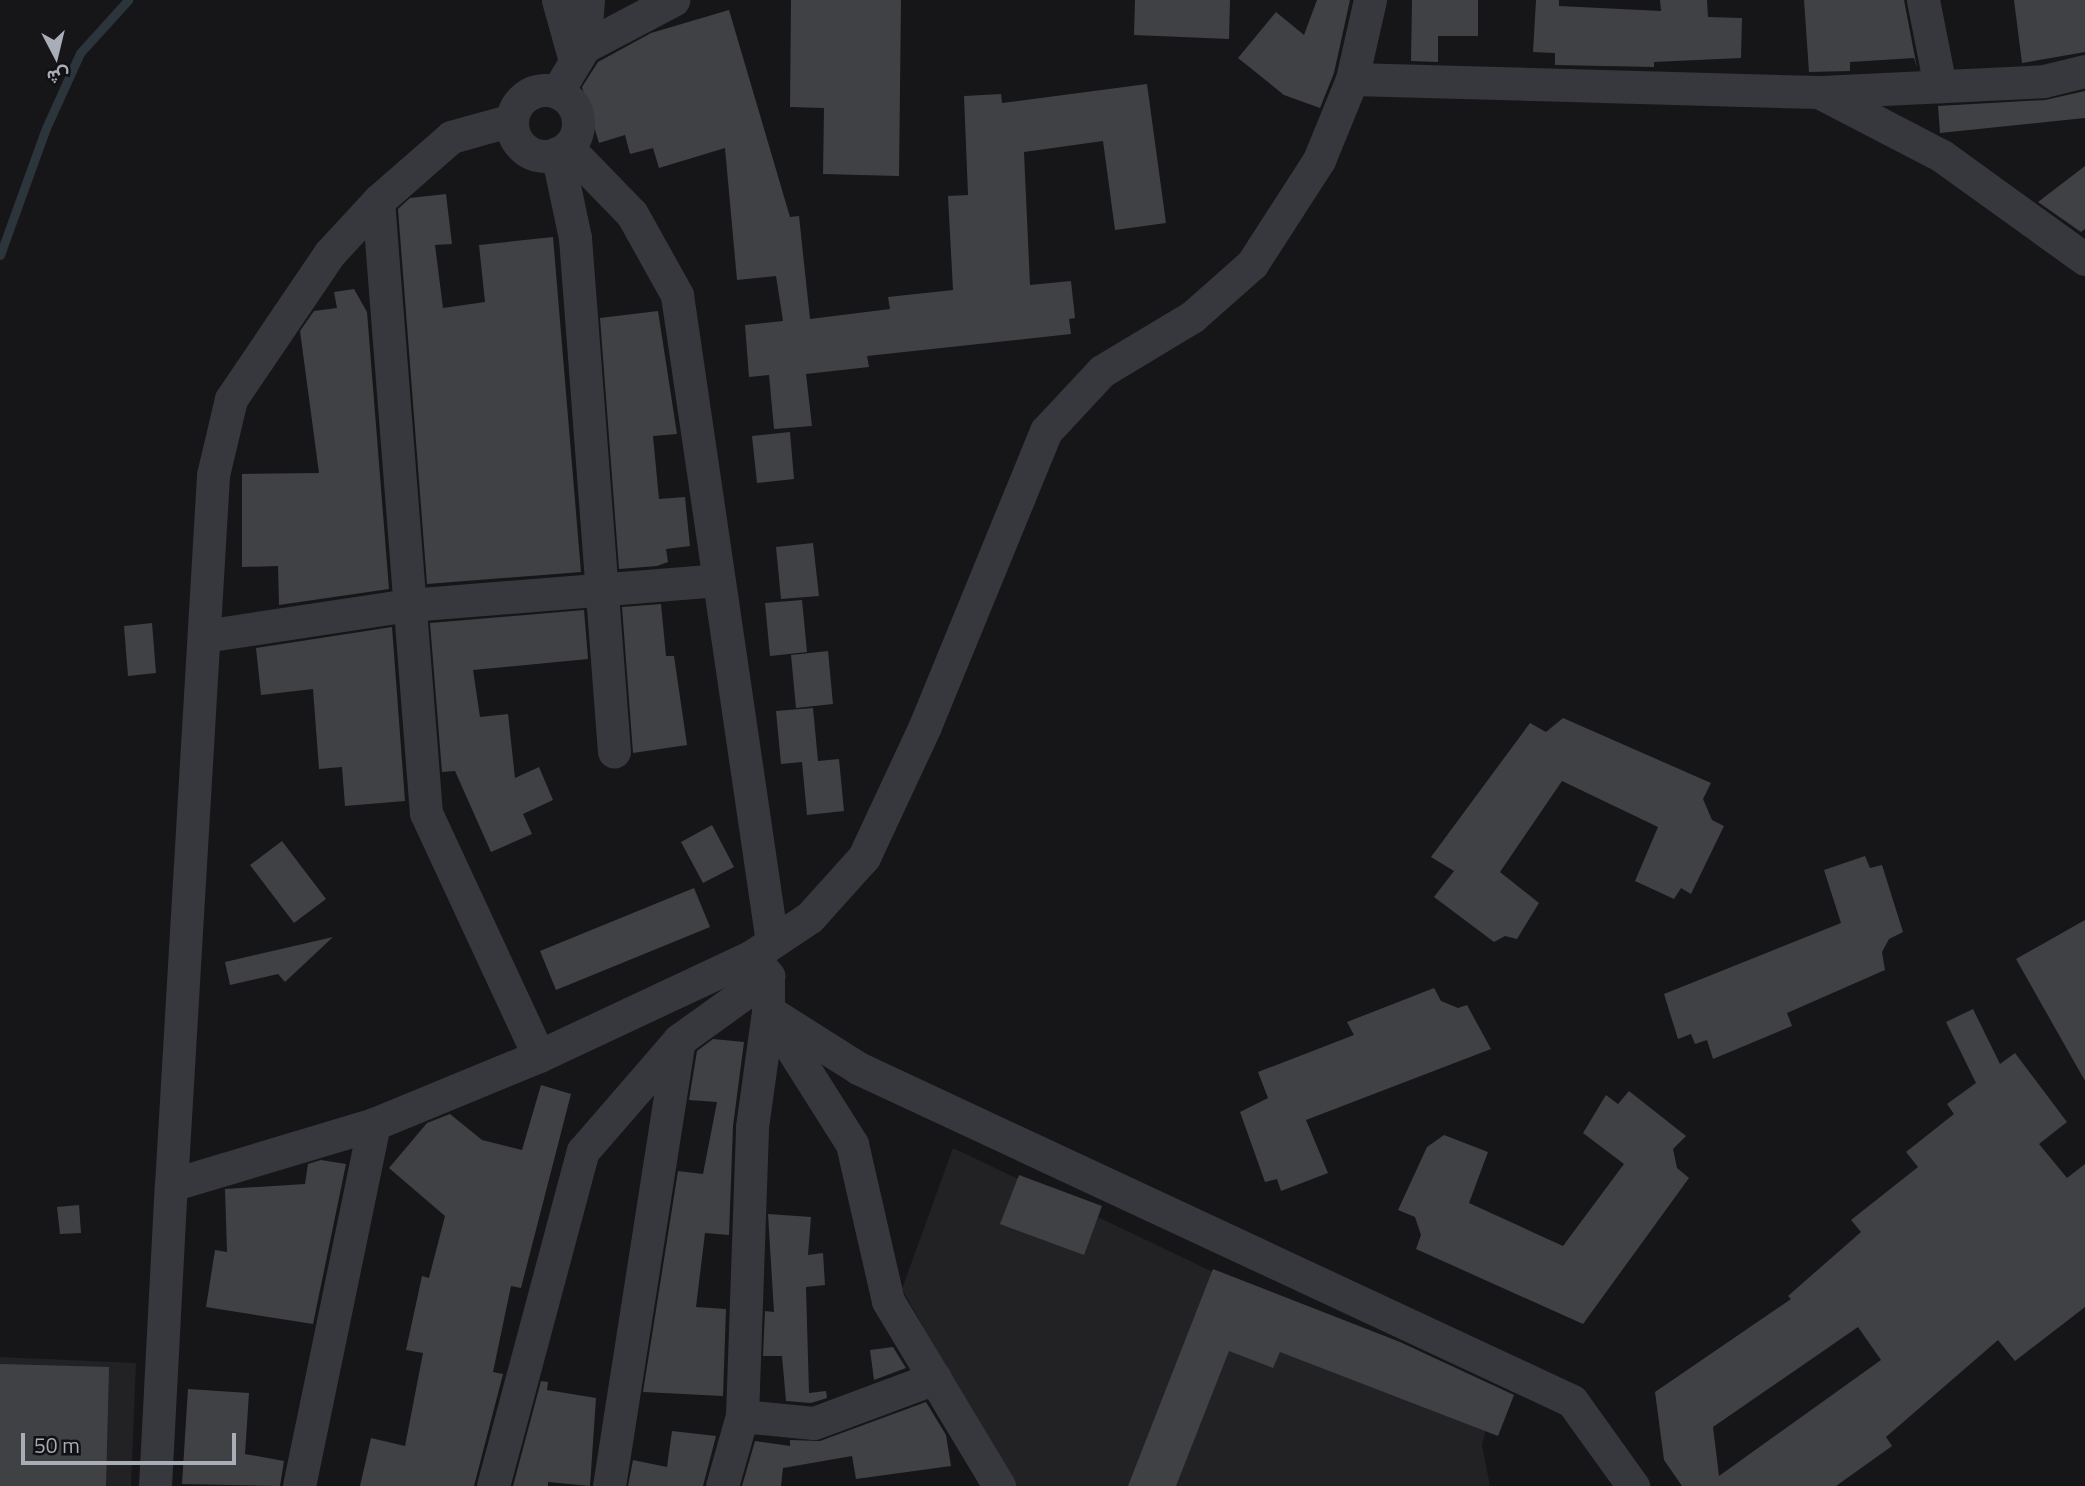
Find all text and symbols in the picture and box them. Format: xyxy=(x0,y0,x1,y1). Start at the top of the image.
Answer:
north arrow xyxy=(21,21,91,91)
text: ش xyxy=(46,62,72,93)
scale bar xyxy=(24,1420,240,1464)
text: 50 m xyxy=(34,1429,80,1461)

